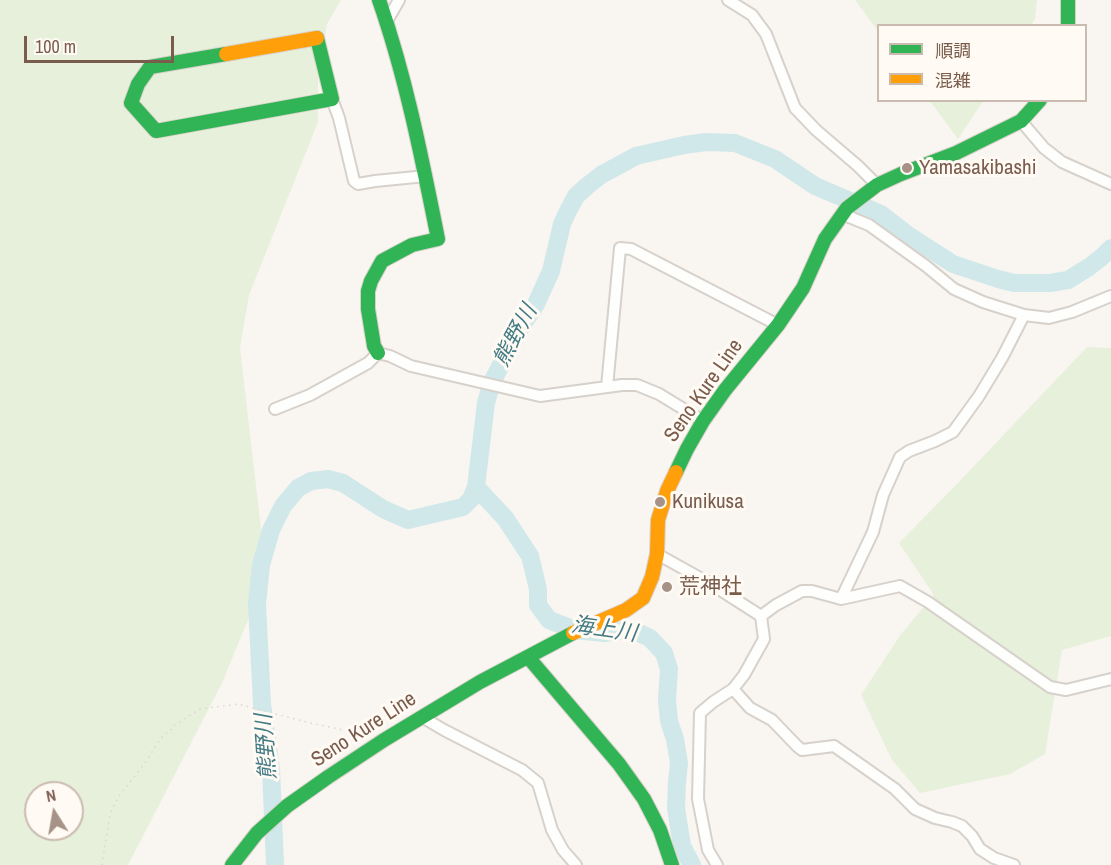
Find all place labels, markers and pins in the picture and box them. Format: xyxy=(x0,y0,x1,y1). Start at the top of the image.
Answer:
place label: Yamasakibashi xyxy=(919,155,1036,181)
marker: Yamasakibashi xyxy=(900,161,914,175)
place label: Kunikusa xyxy=(672,489,744,515)
marker: Kunikusa xyxy=(653,495,667,509)
place label: 荒神社 xyxy=(679,574,742,600)
marker: 荒神社 xyxy=(660,580,674,594)

